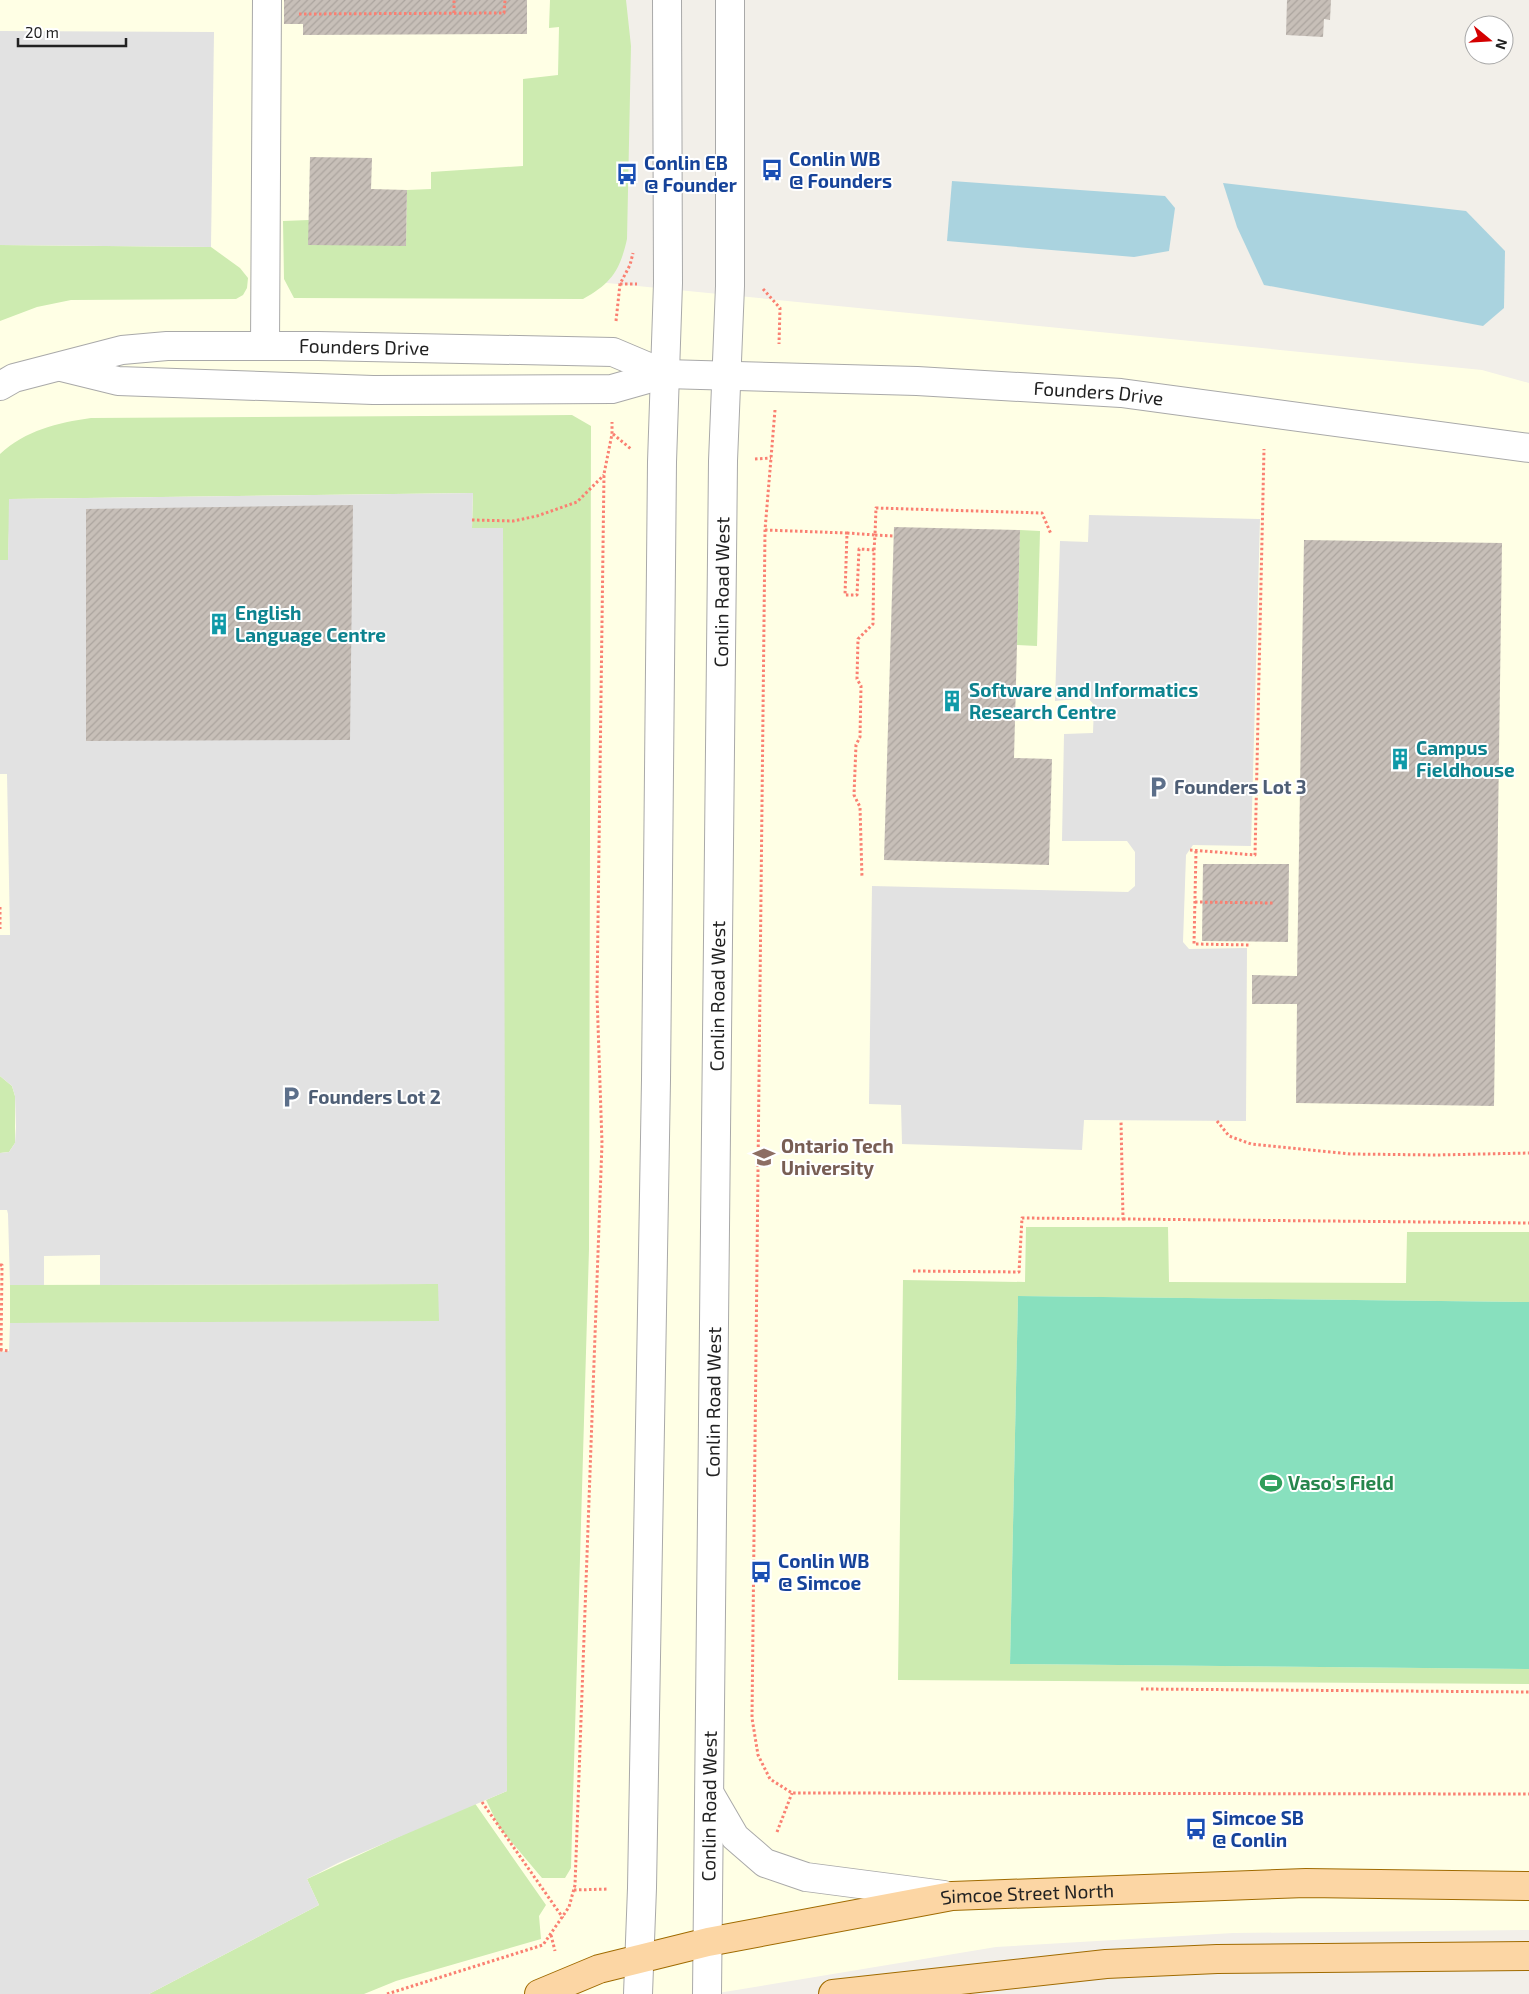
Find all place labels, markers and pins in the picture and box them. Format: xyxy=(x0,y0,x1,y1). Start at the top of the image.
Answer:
place label: Conlin WB @ Founders xyxy=(789,147,892,192)
place label: Conlin EB @ Founder xyxy=(644,151,737,196)
bus stop icon: Conlin WB @ Founders xyxy=(759,157,785,183)
bus stop icon: Conlin EB @ Founder xyxy=(614,161,640,187)
place label: English Language Centre xyxy=(235,601,386,646)
building icon: English Language Centre xyxy=(206,611,232,637)
place label: Software and Informatics Research Centre xyxy=(969,678,1198,723)
building icon: Software and Informatics Research Centre xyxy=(939,688,965,714)
place label: Campus Fieldhouse xyxy=(1416,736,1515,781)
building icon: Campus Fieldhouse xyxy=(1387,746,1413,772)
parking icon: Founders Lot 3 xyxy=(1145,774,1171,800)
place label: Founders Lot 3 xyxy=(1174,775,1307,798)
parking icon: Founders Lot 2 xyxy=(278,1084,304,1110)
place label: Founders Lot 2 xyxy=(308,1085,441,1108)
place label: Ontario Tech University xyxy=(781,1134,894,1180)
school or university icon: Ontario Tech University xyxy=(751,1144,777,1170)
sports icon: Vaso's Field xyxy=(1258,1470,1284,1496)
place label: Vaso's Field xyxy=(1288,1471,1394,1494)
place label: Conlin WB @ Simcoe xyxy=(778,1549,869,1594)
bus stop icon: Conlin WB @ Simcoe xyxy=(748,1559,774,1585)
place label: Simcoe SB @ Conlin xyxy=(1212,1806,1304,1851)
bus stop icon: Simcoe SB @ Conlin xyxy=(1183,1816,1209,1842)

